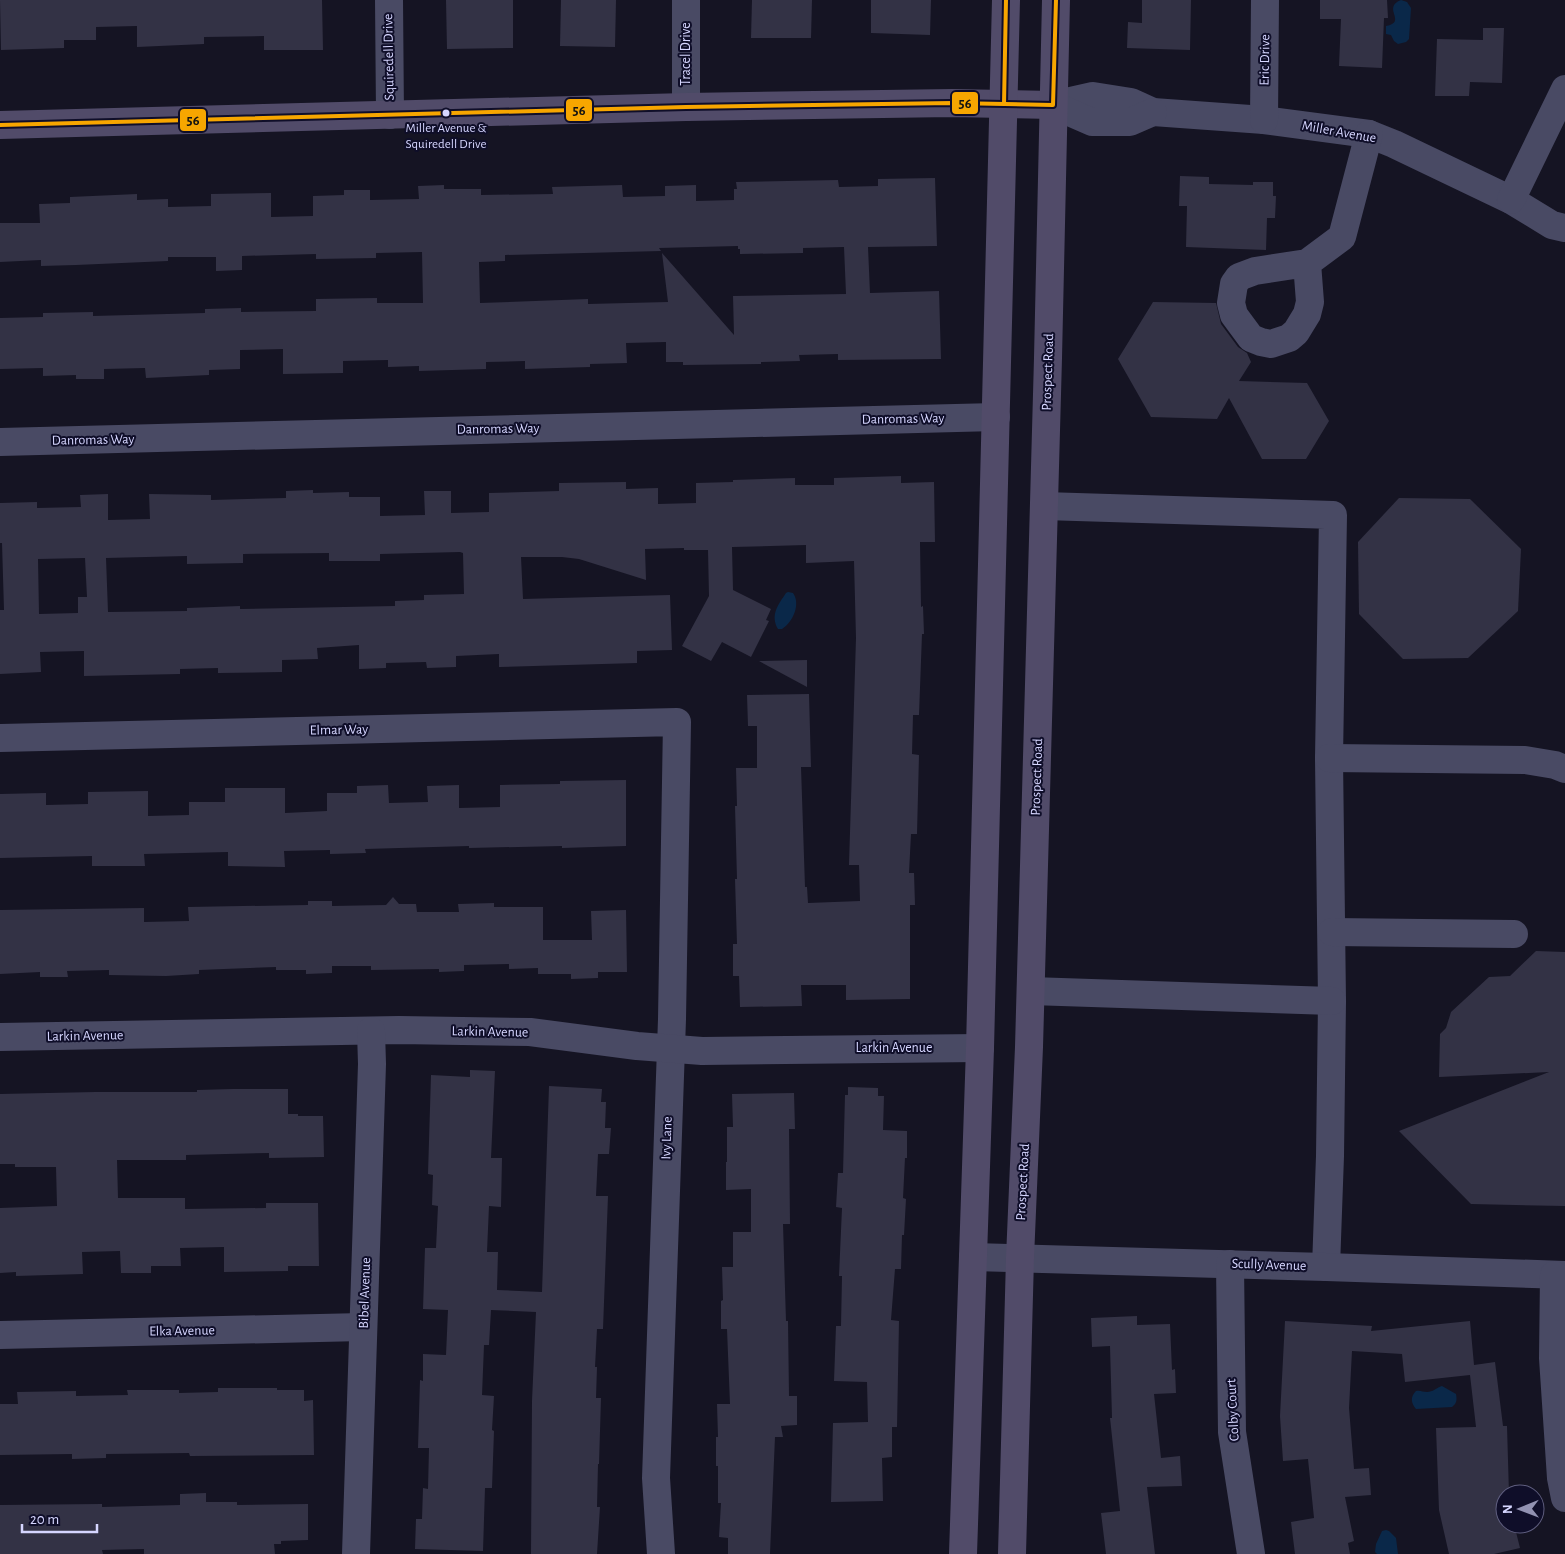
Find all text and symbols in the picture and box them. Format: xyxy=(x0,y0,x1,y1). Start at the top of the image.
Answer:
street label: Squiredell Drive xyxy=(381,13,397,101)
street label: Tracel Drive xyxy=(679,22,693,86)
street label: Eric Drive xyxy=(1258,34,1272,86)
line badge: 56 xyxy=(951,91,979,115)
text: 56 xyxy=(959,97,972,111)
line badge: 56 xyxy=(565,98,593,122)
text: 56 xyxy=(573,104,586,118)
line badge: 56 xyxy=(179,108,207,132)
marker: Miller Avenue & Squiredell Drive xyxy=(441,108,451,118)
text: 56 xyxy=(187,114,200,128)
street label: Miller Avenue xyxy=(1301,119,1377,145)
place label: Miller Avenue & Squiredell Drive xyxy=(405,122,487,151)
street label: Prospect Road xyxy=(1040,333,1056,411)
street label: Danromas Way xyxy=(861,411,945,427)
street label: Danromas Way xyxy=(456,421,540,437)
street label: Danromas Way xyxy=(51,432,135,448)
street label: Elmar Way xyxy=(310,722,368,738)
street label: Prospect Road xyxy=(1029,738,1045,816)
street label: Larkin Avenue xyxy=(451,1024,529,1040)
street label: Larkin Avenue xyxy=(46,1028,124,1044)
street label: Larkin Avenue xyxy=(856,1041,932,1055)
street label: Ivy Lane xyxy=(659,1116,675,1160)
street label: Prospect Road xyxy=(1014,1143,1032,1221)
street label: Bibel Avenue xyxy=(357,1257,373,1329)
street label: Scully Avenue xyxy=(1231,1257,1307,1273)
street label: Elka Avenue xyxy=(149,1323,215,1339)
street label: Colby Court xyxy=(1224,1378,1242,1442)
north arrow xyxy=(1495,1484,1545,1534)
scale bar xyxy=(22,1502,98,1534)
text: N xyxy=(1501,1504,1515,1514)
text: 20 m xyxy=(30,1512,59,1527)

